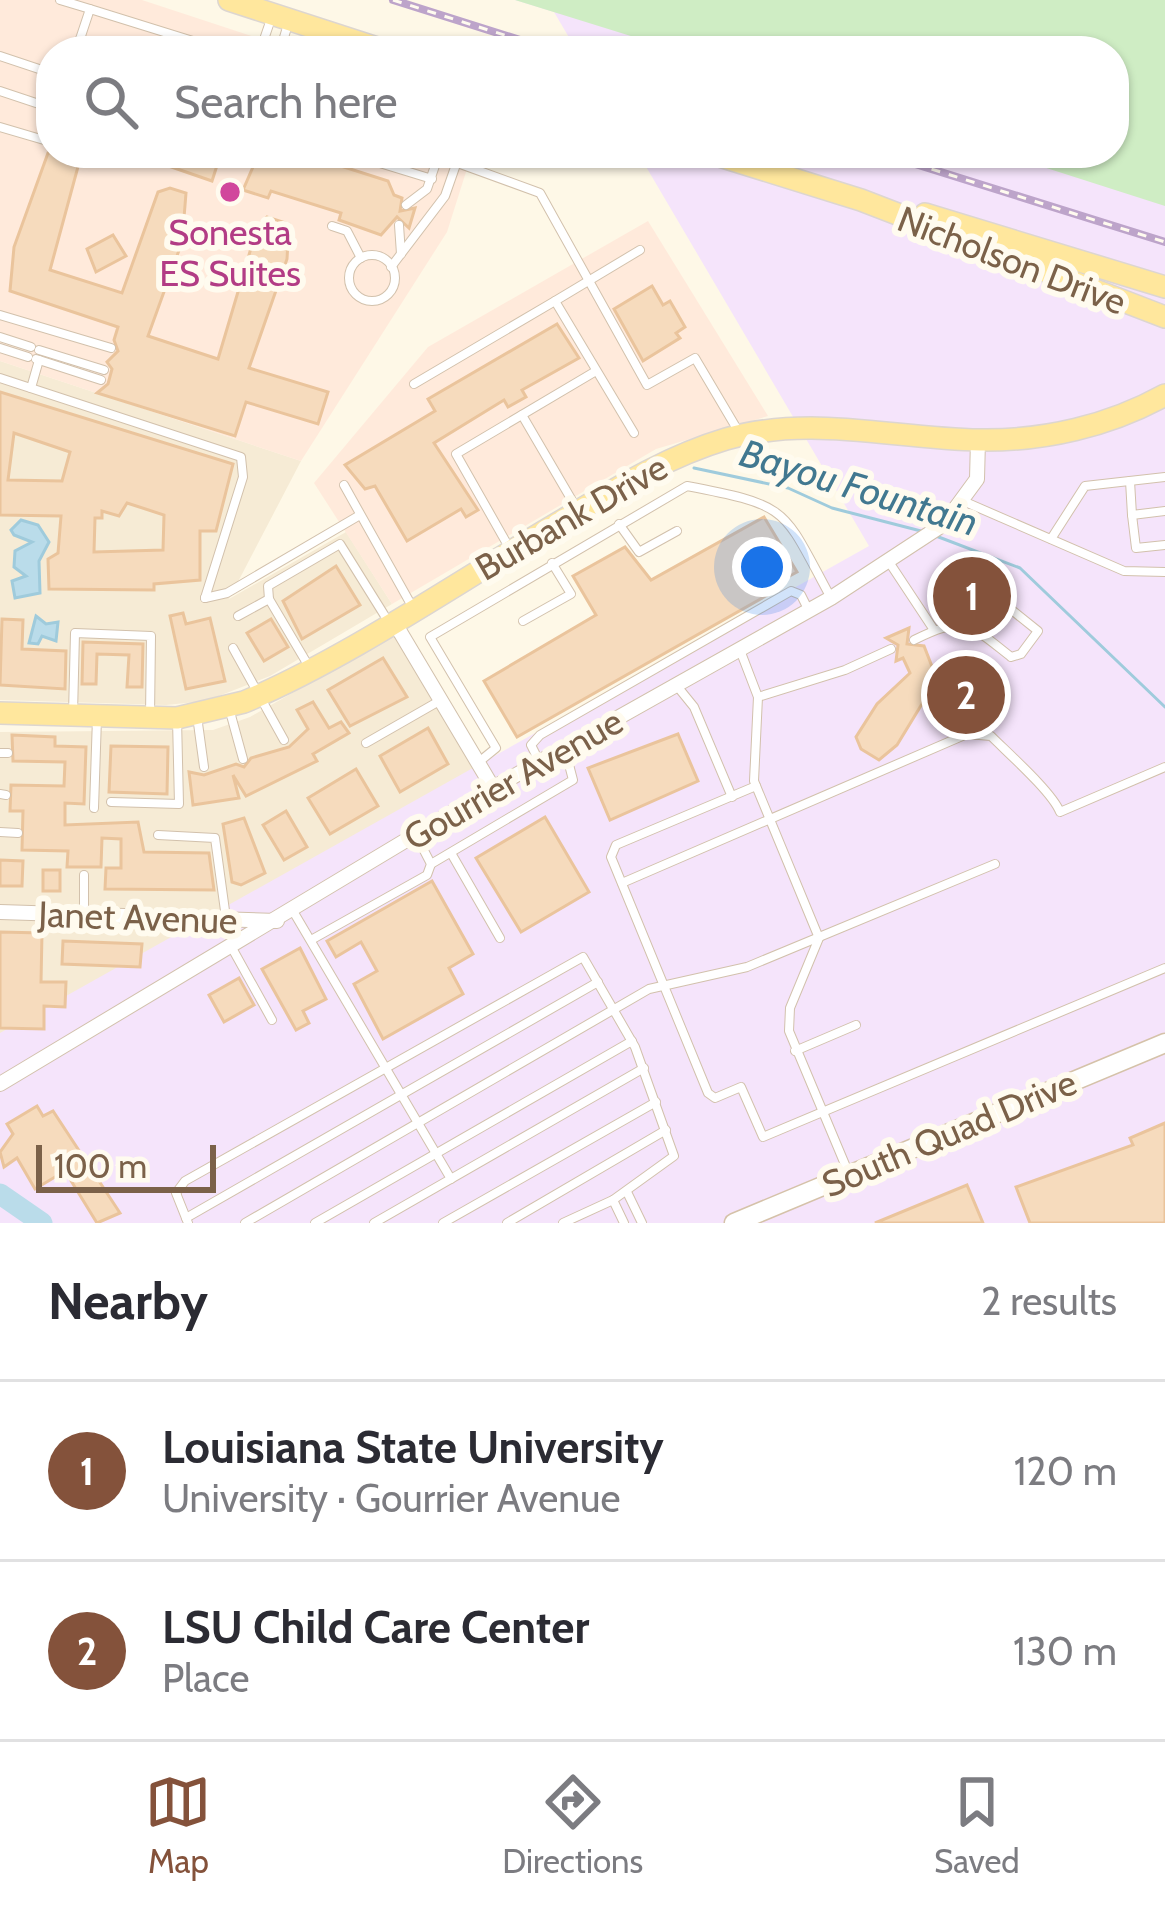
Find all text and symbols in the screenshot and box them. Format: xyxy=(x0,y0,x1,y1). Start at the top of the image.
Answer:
search box xyxy=(36,36,1129,168)
icon: search xyxy=(78,69,144,135)
text: Search here xyxy=(174,75,398,129)
marker: Sonesta ES Suites xyxy=(217,179,243,205)
street label: Nicholson Drive xyxy=(892,196,1132,324)
place label: Sonesta ES Suites xyxy=(159,210,301,295)
water label: Bayou Fountain xyxy=(734,428,984,546)
street label: Burbank Drive xyxy=(467,444,675,590)
your location xyxy=(732,537,792,597)
pin: 1 xyxy=(933,551,1011,641)
pin: 2 xyxy=(927,650,1005,740)
street label: Gourrier Avenue xyxy=(396,699,630,859)
street label: Janet Avenue xyxy=(37,892,238,942)
street label: South Quad Drive xyxy=(815,1060,1083,1206)
scale bar xyxy=(36,1139,216,1192)
text: 100 m xyxy=(54,1146,147,1186)
text: Nearby xyxy=(48,1270,208,1332)
text: 2 results xyxy=(981,1277,1117,1325)
text: Louisiana State University xyxy=(162,1420,664,1474)
text: 1 xyxy=(80,1447,94,1495)
text: 120 m xyxy=(1014,1447,1117,1495)
text: University · Gourrier Avenue xyxy=(162,1474,620,1522)
text: LSU Child Care Center xyxy=(162,1600,589,1654)
text: 2 xyxy=(77,1627,97,1675)
text: 130 m xyxy=(1013,1627,1117,1675)
text: Place xyxy=(162,1654,249,1702)
tab: Map xyxy=(145,1769,211,1881)
tab: Directions xyxy=(502,1769,643,1881)
tab: Saved xyxy=(934,1769,1020,1881)

